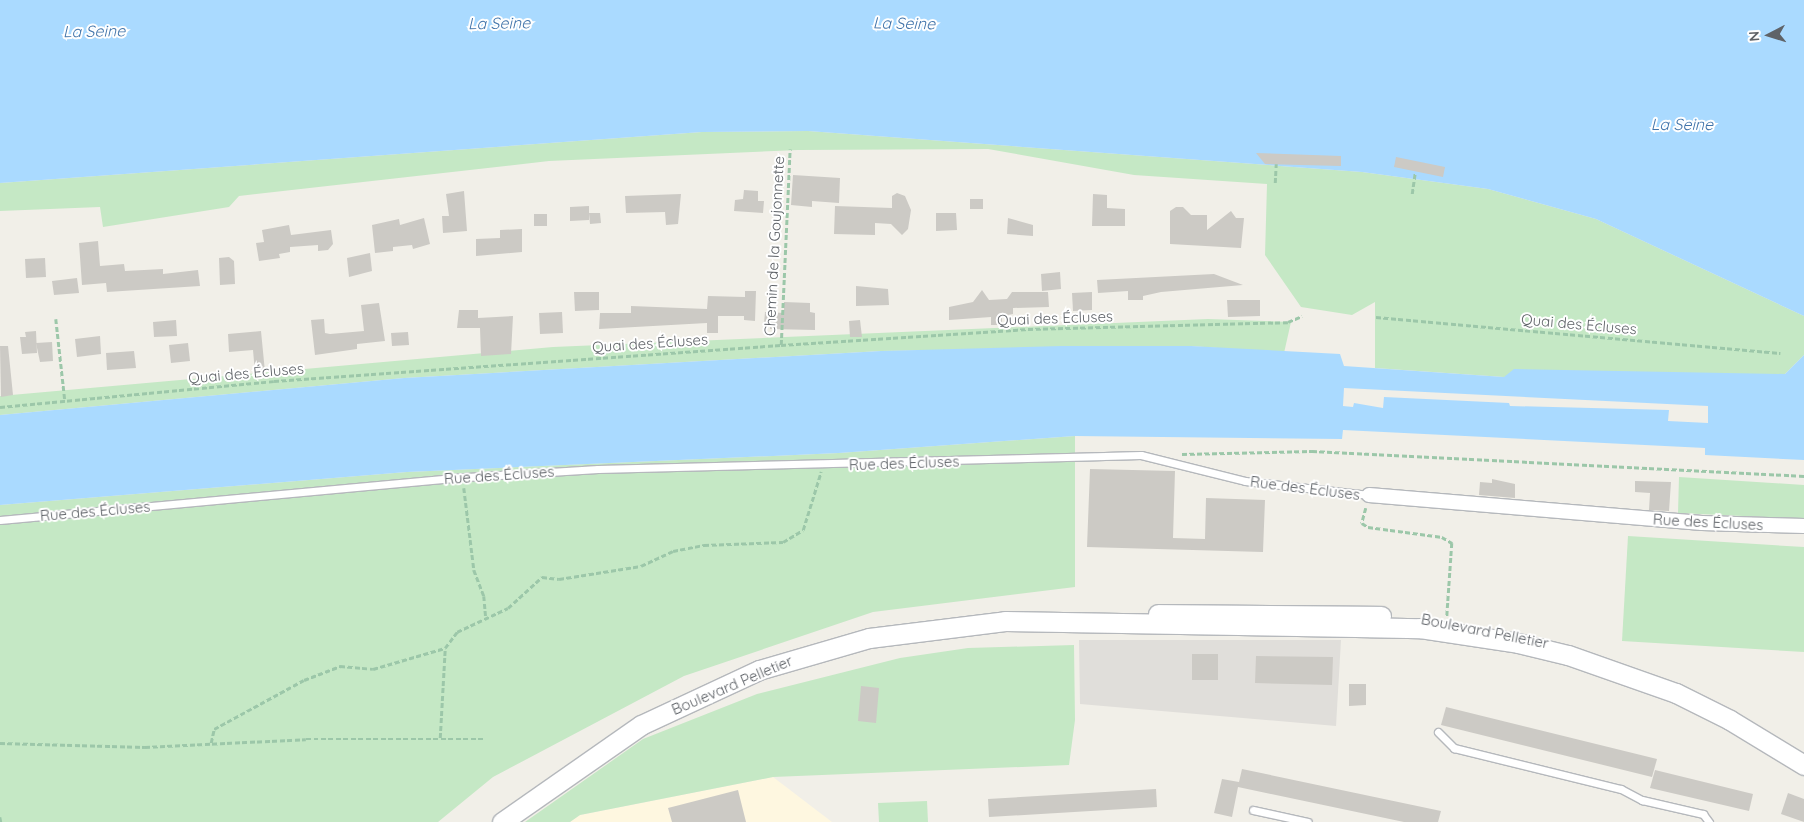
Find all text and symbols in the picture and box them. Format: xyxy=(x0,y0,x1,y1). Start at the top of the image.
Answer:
north arrow xyxy=(1744,10,1794,60)
water label: La Seine xyxy=(468,13,530,33)
water label: La Seine xyxy=(873,13,935,33)
water label: La Seine xyxy=(63,21,125,41)
text: N xyxy=(1745,30,1763,42)
water label: La Seine xyxy=(1651,114,1713,134)
street label: Chemin de la Goujonnette xyxy=(760,156,788,336)
street label: Quai des Écluses xyxy=(997,307,1113,329)
street label: Quai des Écluses xyxy=(1520,310,1638,338)
street label: Quai des Écluses xyxy=(592,330,708,356)
street label: Quai des Écluses xyxy=(187,359,305,387)
street label: Rue des Écluses xyxy=(848,452,960,474)
street label: Rue des Écluses xyxy=(443,462,555,488)
street label: Rue des Écluses xyxy=(1249,472,1361,504)
street label: Rue des Écluses xyxy=(39,497,151,525)
street label: Rue des Écluses xyxy=(1652,510,1764,534)
street label: Boulevard Pelletier xyxy=(1420,610,1550,652)
street label: Boulevard Pelletier xyxy=(669,651,795,719)

